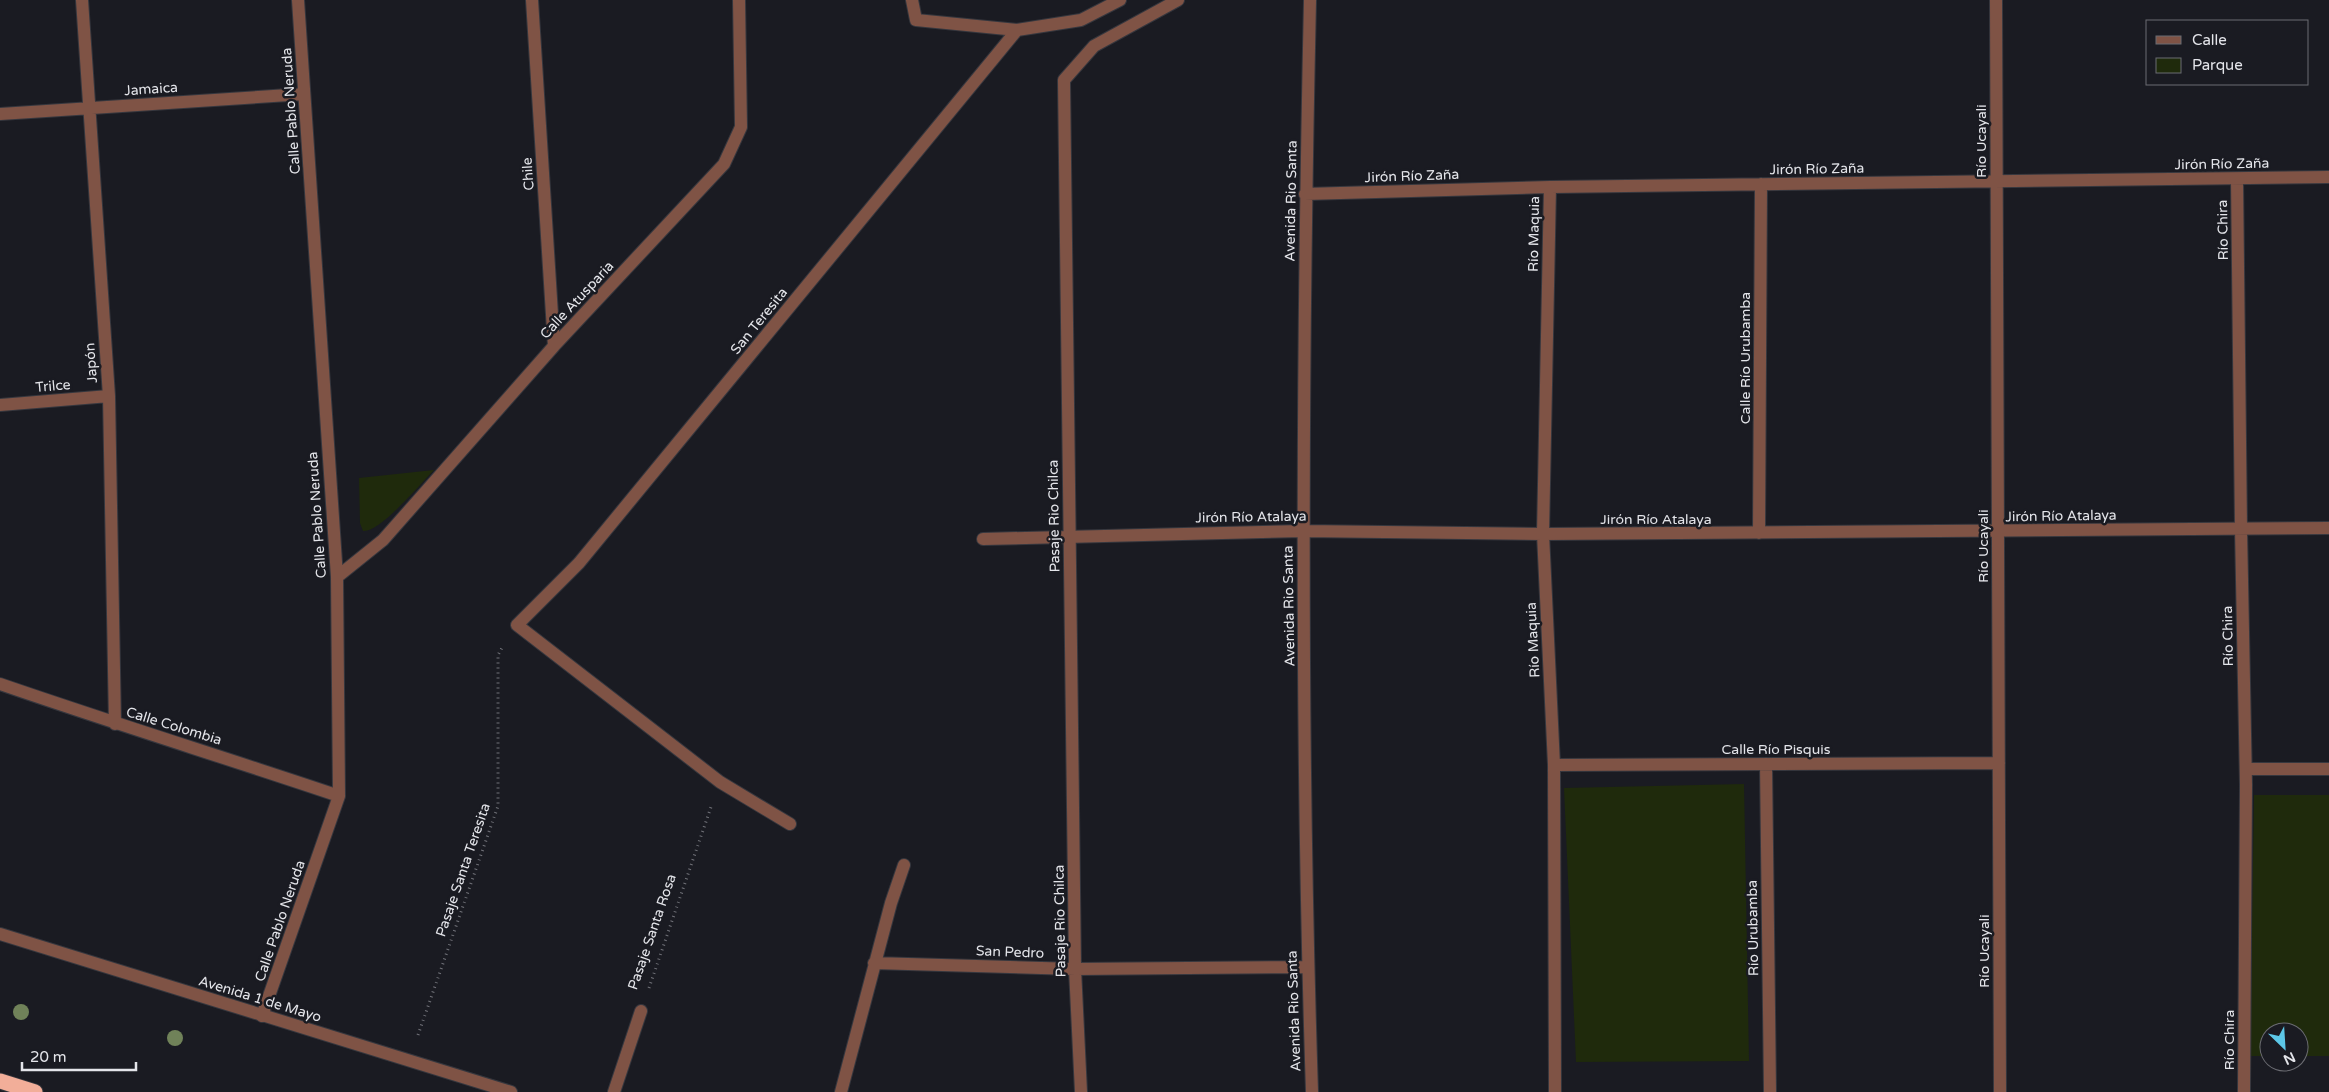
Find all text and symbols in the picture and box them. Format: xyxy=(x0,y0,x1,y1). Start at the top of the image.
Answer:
legend xyxy=(2146,20,2309,85)
text: Calle xyxy=(2192,31,2227,49)
street label: Calle Pablo Neruda xyxy=(278,47,304,175)
text: Parque xyxy=(2192,56,2243,74)
street label: Jamaica xyxy=(124,79,178,99)
street label: Río Ucayali xyxy=(1973,104,1990,178)
street label: Avenida Rio Santa xyxy=(1281,140,1301,262)
street label: Jirón Río Zaña xyxy=(2175,155,2269,173)
street label: Chile xyxy=(518,157,538,191)
street label: Jirón Río Zaña xyxy=(1770,160,1864,178)
street label: Jirón Río Zaña xyxy=(1364,166,1460,186)
street label: Río Maquia xyxy=(1525,196,1543,272)
street label: Río Chira xyxy=(2214,200,2232,260)
street label: Calle Atusparia xyxy=(537,258,617,342)
street label: San Teresita xyxy=(727,284,791,358)
street label: Calle Río Urubamba xyxy=(1737,292,1754,424)
street label: Japón xyxy=(81,342,101,384)
street label: Trilce xyxy=(35,376,71,396)
street label: Calle Pablo Neruda xyxy=(304,451,330,579)
street label: Pasaje Rio Chilca xyxy=(1045,459,1063,573)
street label: Jirón Río Atalaya xyxy=(2005,507,2117,525)
street label: Jirón Río Atalaya xyxy=(1195,508,1307,526)
street label: Río Ucayali xyxy=(1975,509,1992,583)
street label: Jirón Río Atalaya xyxy=(1600,511,1712,528)
street label: Avenida Rio Santa xyxy=(1279,545,1299,667)
street label: Río Maquia xyxy=(1523,602,1543,678)
street label: Río Chira xyxy=(2219,606,2237,666)
street label: Calle Colombia xyxy=(124,703,224,749)
street label: Calle Río Pisquis xyxy=(1722,741,1831,758)
street label: Pasaje Santa Teresita xyxy=(432,801,494,939)
street label: Calle Pablo Neruda xyxy=(251,858,309,984)
street label: Pasaje Rio Chilca xyxy=(1051,864,1069,978)
street label: Pasaje Santa Rosa xyxy=(624,872,680,992)
street label: Río Urubamba xyxy=(1744,880,1762,976)
street label: Río Ucayali xyxy=(1976,914,1993,988)
street label: San Pedro xyxy=(976,942,1044,962)
street label: Avenida Rio Santa xyxy=(1283,950,1305,1072)
street label: Avenida 1 de Mayo xyxy=(197,972,323,1026)
street label: Río Chira xyxy=(2221,1010,2238,1070)
north arrow xyxy=(2259,1022,2309,1072)
scale bar xyxy=(22,1040,136,1072)
text: 20 m xyxy=(30,1048,67,1066)
text: N xyxy=(2281,1048,2298,1068)

